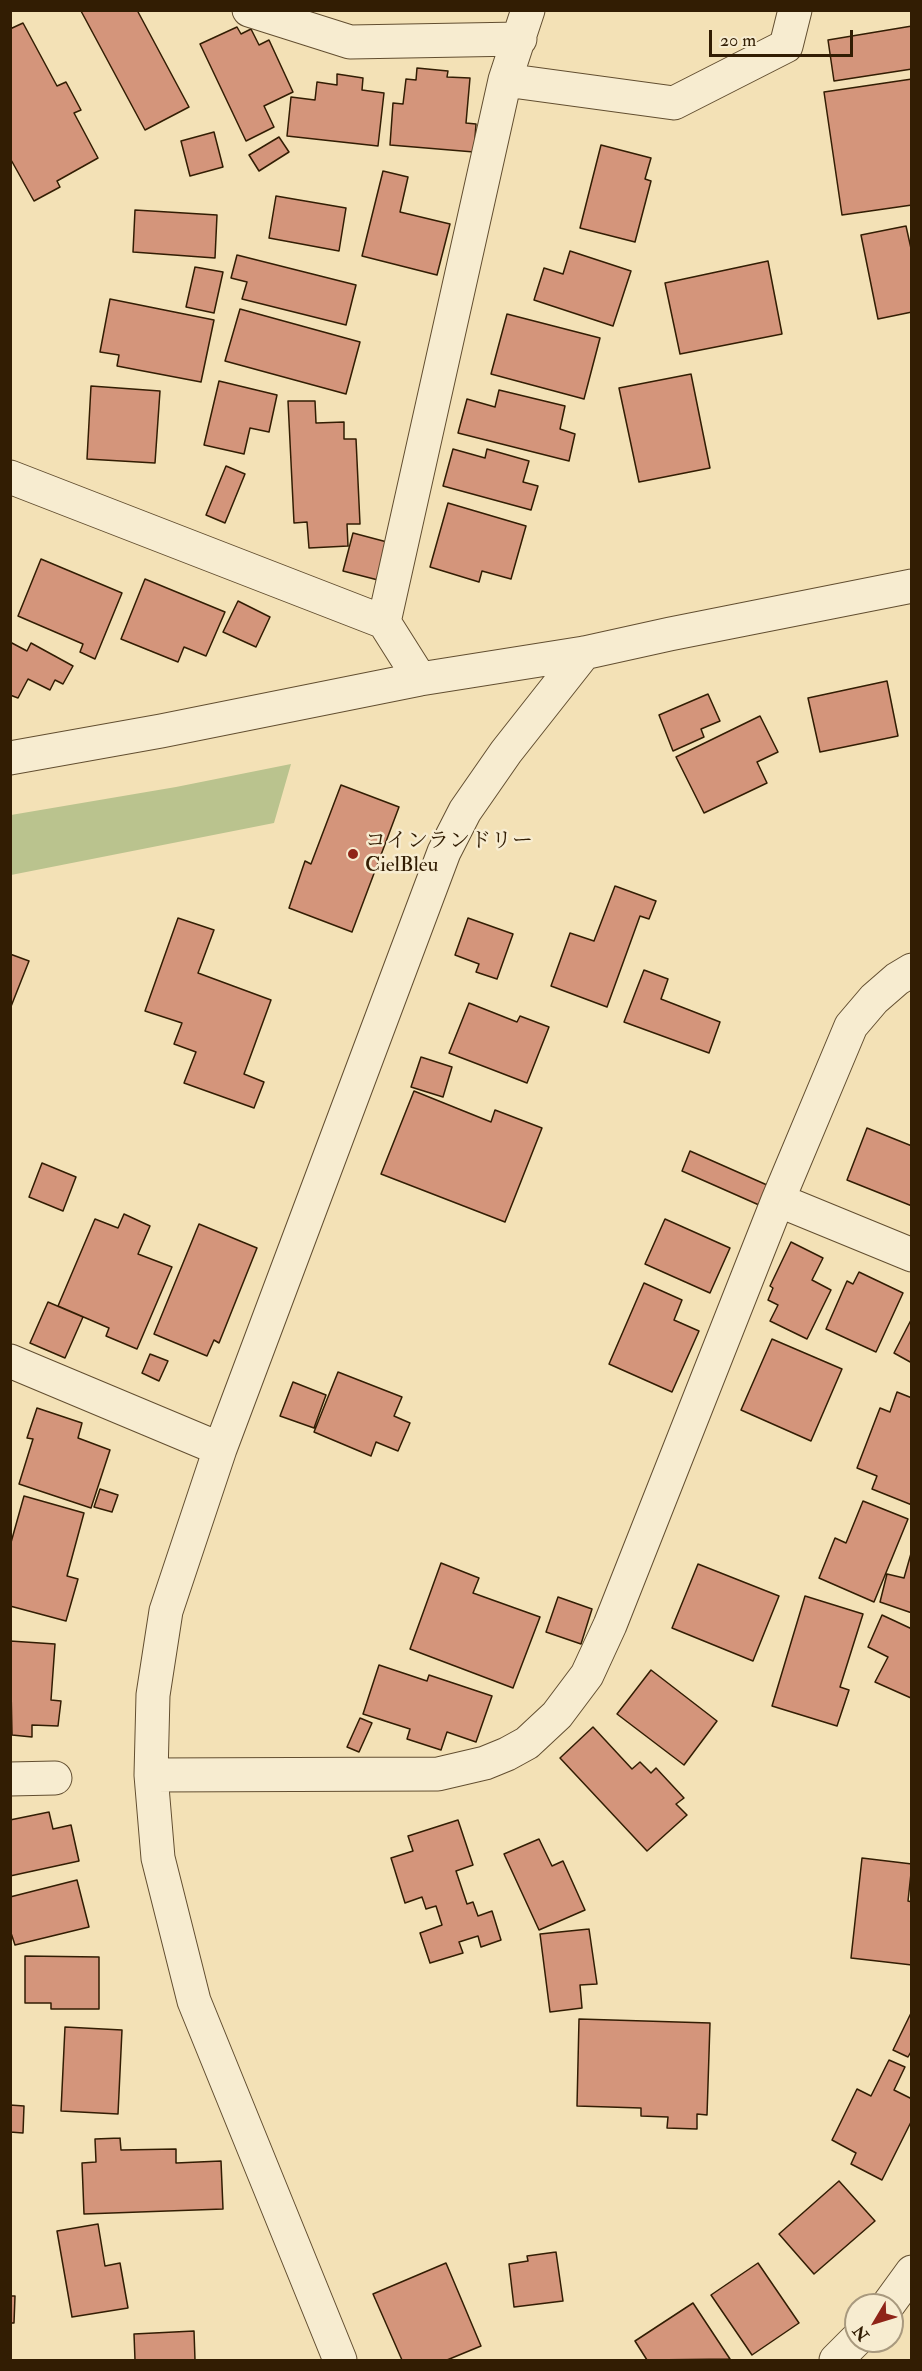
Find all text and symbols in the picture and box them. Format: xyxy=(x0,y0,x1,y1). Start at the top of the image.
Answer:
scale bar xyxy=(712,18,856,56)
text: 20 m xyxy=(720,29,756,52)
place label: コインランドリー CielBleu xyxy=(365,829,533,879)
marker: コインランドリー CielBleu xyxy=(346,847,360,861)
north arrow xyxy=(844,2293,904,2353)
text: N xyxy=(849,2321,874,2345)

